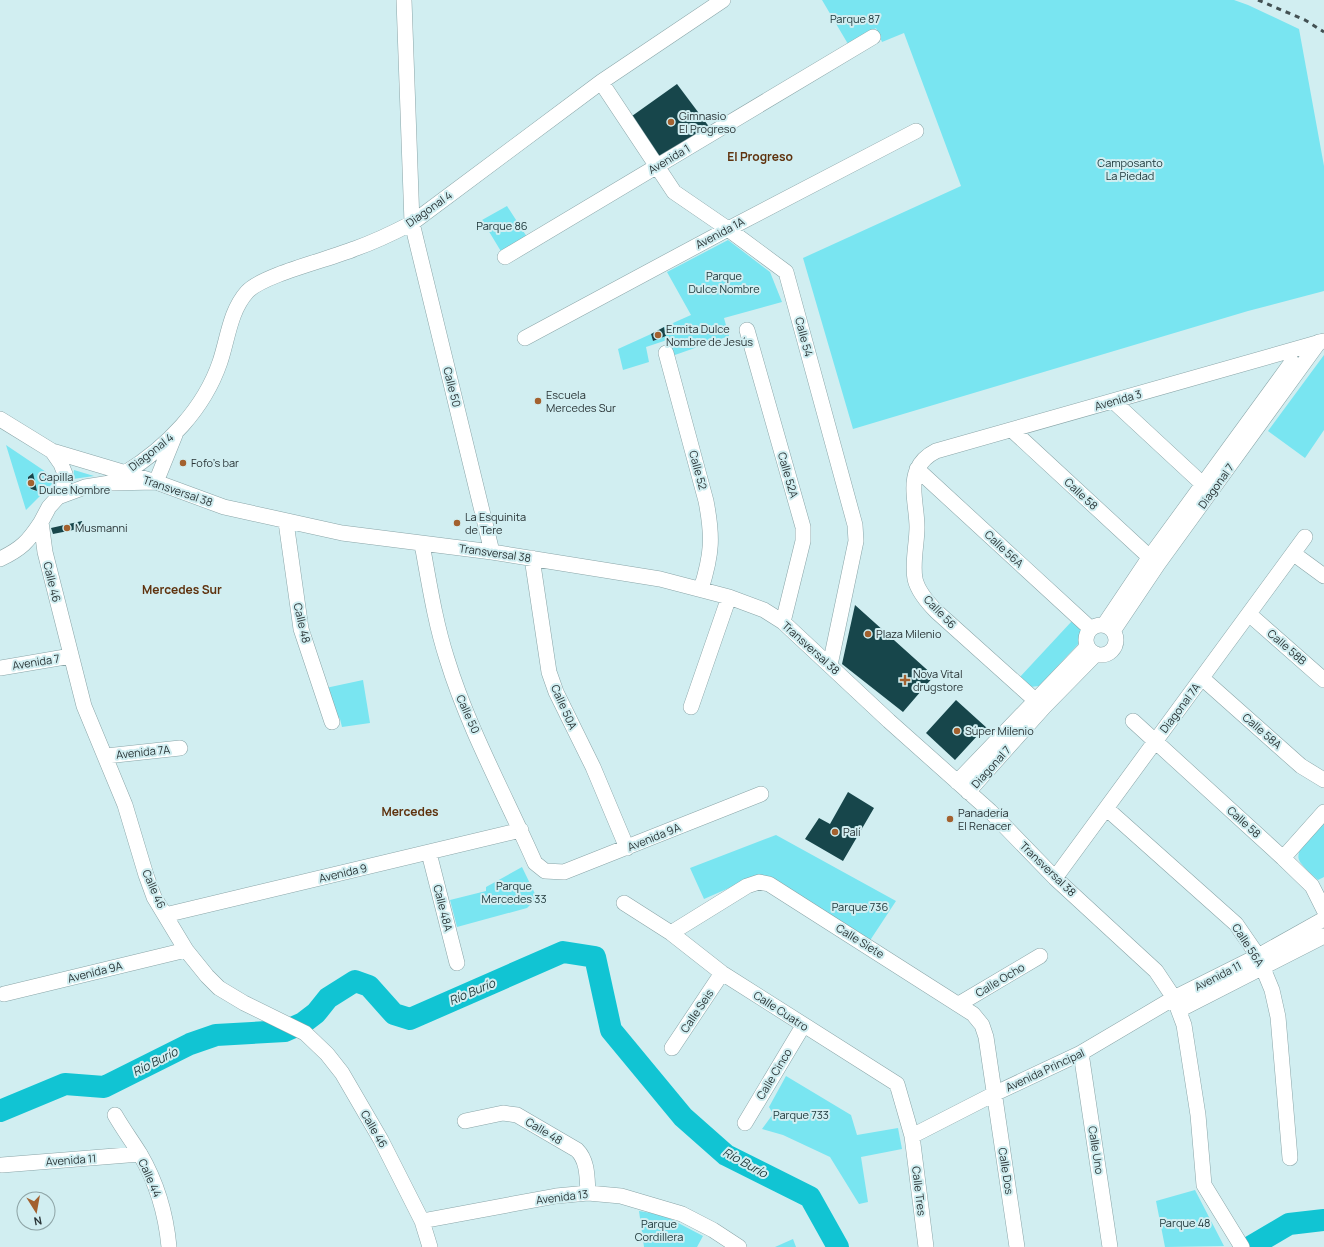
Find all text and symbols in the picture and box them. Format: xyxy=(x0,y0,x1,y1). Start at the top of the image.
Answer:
park label: Parque 87 xyxy=(830,11,880,26)
place label: Gimnasio El Progreso xyxy=(679,108,737,136)
marker: Gimnasio El Progreso xyxy=(666,117,676,127)
street label: Avenida 1 xyxy=(645,140,692,177)
district label: El Progreso xyxy=(727,148,793,165)
park label: Camposanto La Piedad xyxy=(1097,155,1163,183)
street label: Diagonal 4 xyxy=(403,187,455,230)
street label: Avenida 1A xyxy=(693,213,747,252)
park label: Parque 86 xyxy=(476,218,528,233)
park label: Parque Dulce Nombre xyxy=(688,268,760,296)
street label: Calle 54 xyxy=(792,315,817,358)
place label: Ermita Dulce Nombre de Jesús xyxy=(666,321,753,349)
marker: Ermita Dulce Nombre de Jesús xyxy=(653,330,663,340)
street label: Calle 50 xyxy=(440,365,465,408)
street label: Avenida 3 xyxy=(1093,386,1143,413)
place label: Escuela Mercedes Sur xyxy=(546,387,616,415)
marker: Escuela Mercedes Sur xyxy=(533,396,543,406)
street label: Diagonal 4 xyxy=(125,429,176,474)
street label: Calle 52 xyxy=(686,449,711,491)
street label: Calle 52A xyxy=(775,450,802,499)
place label: Fofo's bar xyxy=(191,455,239,470)
marker: Fofo's bar xyxy=(178,458,188,468)
street label: Diagonal 7 xyxy=(1194,460,1237,511)
place label: Capilla Dulce Nombre xyxy=(39,469,111,497)
street label: Transversal 38 xyxy=(141,472,215,509)
street label: Calle 58 xyxy=(1061,474,1101,513)
marker: Capilla Dulce Nombre xyxy=(26,478,36,488)
place label: La Esquinita de Tere xyxy=(465,509,526,537)
marker: La Esquinita de Tere xyxy=(452,518,462,528)
place label: Musmanni xyxy=(75,520,128,535)
marker: Musmanni xyxy=(62,523,72,533)
street label: Calle 56A xyxy=(982,527,1027,570)
street label: Transversal 38 xyxy=(458,540,532,565)
street label: Calle 46 xyxy=(40,560,65,604)
district label: Mercedes Sur xyxy=(142,581,222,598)
street label: Calle 56 xyxy=(921,592,960,632)
street label: Calle 48 xyxy=(291,601,314,644)
street label: Transversal 38 xyxy=(779,618,843,677)
street label: Calle 58B xyxy=(1265,625,1310,668)
place label: Plaza Milenio xyxy=(876,626,942,641)
marker: Plaza Milenio xyxy=(863,629,873,639)
street label: Avenida 7 xyxy=(11,650,61,673)
place label: Nova Vital drugstore xyxy=(913,666,964,694)
marker: Nova Vital drugstore xyxy=(900,675,910,685)
street label: Diagonal 7A xyxy=(1156,680,1203,736)
street label: Calle 50A xyxy=(548,682,581,732)
street label: Calle 50 xyxy=(453,692,484,735)
street label: Calle 58A xyxy=(1239,709,1285,752)
place label: Súper Milenio xyxy=(965,723,1034,738)
marker: Súper Milenio xyxy=(952,726,962,736)
street label: Avenida 7A xyxy=(115,741,171,762)
street label: Diagonal 7 xyxy=(968,742,1014,791)
district label: Mercedes xyxy=(381,803,439,820)
street label: Calle 58 xyxy=(1224,803,1264,841)
place label: Panadería El Renacer xyxy=(958,805,1011,833)
marker: Panadería El Renacer xyxy=(945,814,955,824)
street label: Avenida 9A xyxy=(625,819,683,854)
place label: Palí xyxy=(843,824,861,839)
marker: Palí xyxy=(830,827,840,837)
street label: Transversal 38 xyxy=(1017,838,1080,899)
street label: Avenida 9 xyxy=(317,860,369,885)
street label: Calle 46 xyxy=(139,867,170,911)
park label: Parque Mercedes 33 xyxy=(482,878,546,906)
street label: Calle 48A xyxy=(430,883,457,933)
park label: Parque 736 xyxy=(832,899,888,914)
street label: Calle Siete xyxy=(833,920,888,962)
street label: Calle 56A xyxy=(1229,921,1268,969)
street label: Avenida 9A xyxy=(66,957,124,986)
street label: Avenida 11 xyxy=(1192,957,1244,994)
street label: Calle Ocho xyxy=(972,959,1028,1000)
water label: Río Burío xyxy=(446,974,498,1009)
street label: Calle Seis xyxy=(677,986,717,1035)
street label: Calle Cuatro xyxy=(751,987,812,1034)
water label: Río Burío xyxy=(129,1043,181,1080)
street label: Calle Cinco xyxy=(752,1045,795,1102)
street label: Avenida Principal xyxy=(1003,1045,1087,1094)
street label: Calle 46 xyxy=(358,1107,391,1150)
park label: Parque 733 xyxy=(773,1107,829,1122)
street label: Calle 48 xyxy=(523,1114,566,1147)
street label: Calle Uno xyxy=(1085,1125,1108,1176)
water label: Río Burío xyxy=(720,1143,771,1182)
street label: Calle Dos xyxy=(995,1146,1018,1196)
street label: Avenida 11 xyxy=(45,1150,97,1169)
street label: Calle 44 xyxy=(135,1156,166,1199)
street label: Calle Tres xyxy=(909,1165,930,1217)
street label: Avenida 13 xyxy=(535,1186,589,1207)
north arrow xyxy=(16,1191,56,1231)
text: N xyxy=(33,1213,43,1229)
park label: Parque 48 xyxy=(1159,1215,1211,1230)
park label: Parque Cordillera xyxy=(635,1216,683,1244)

